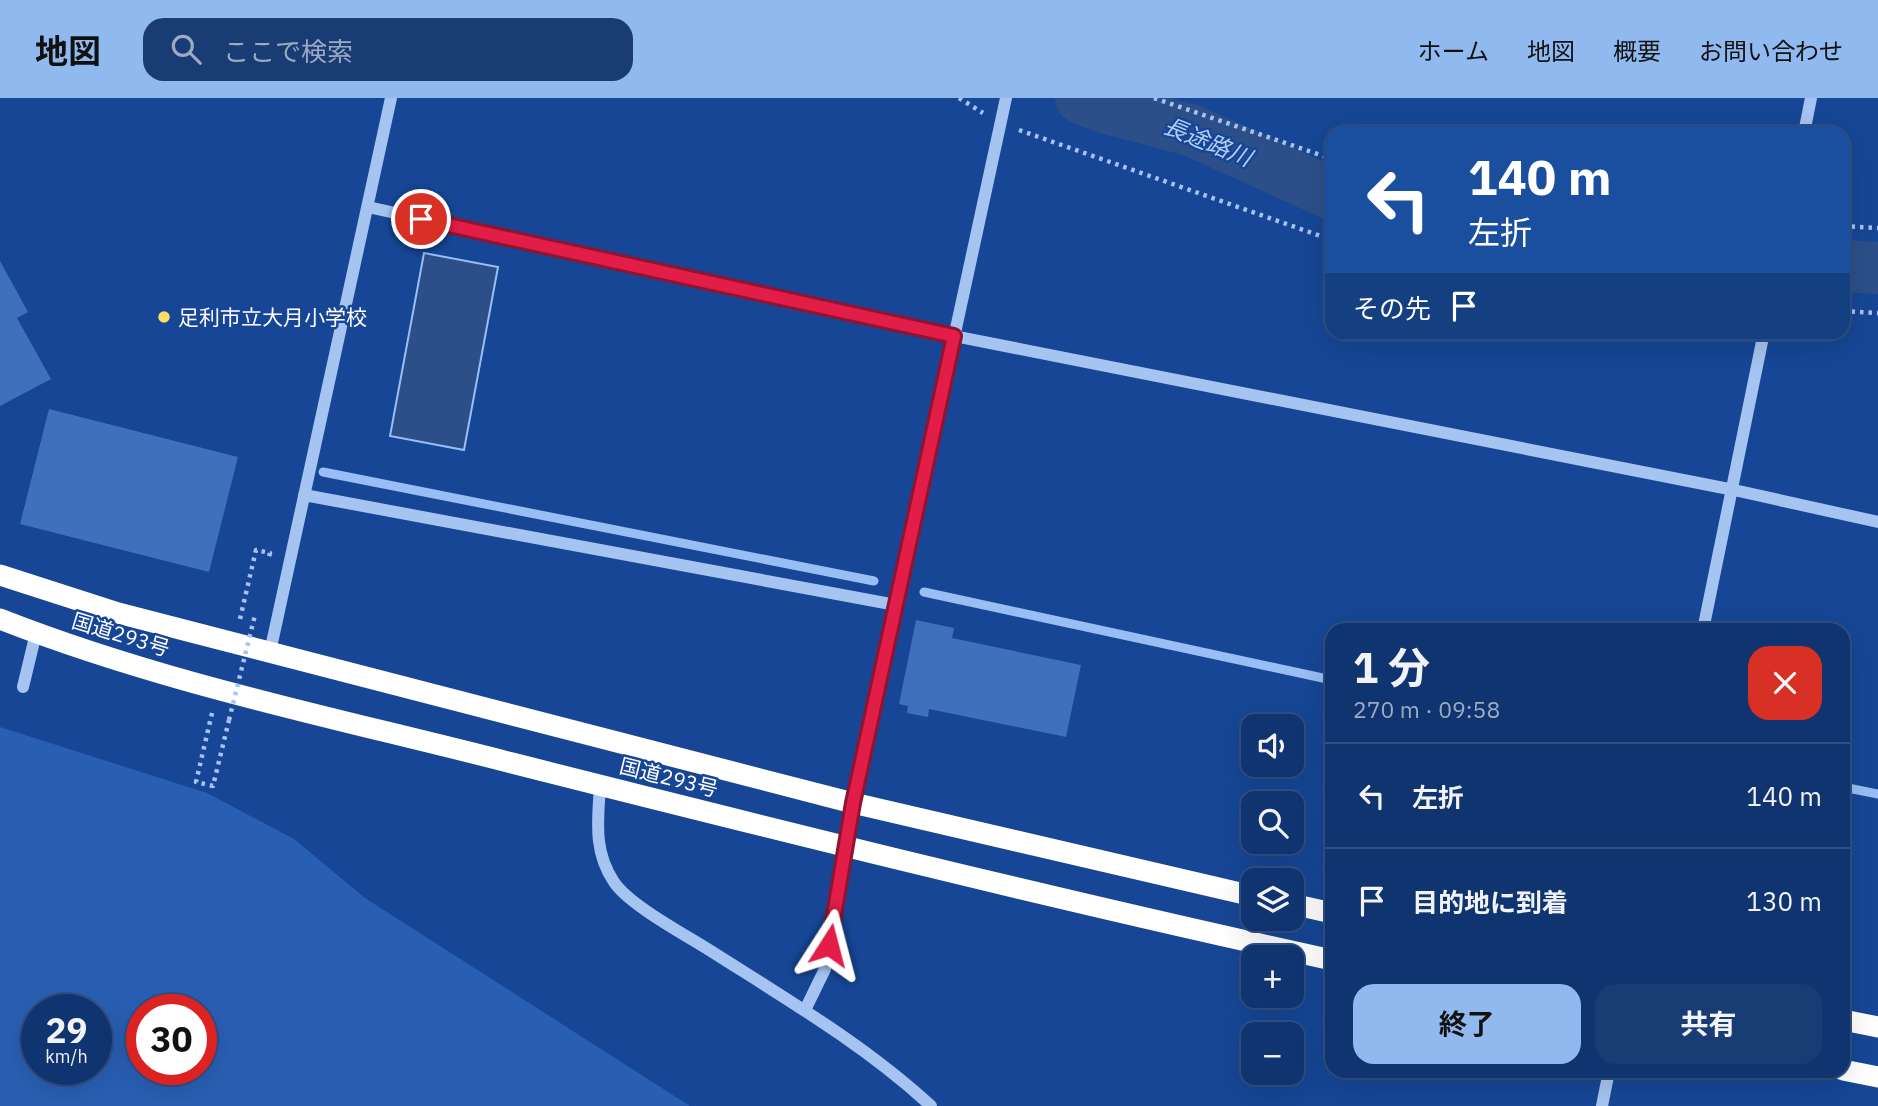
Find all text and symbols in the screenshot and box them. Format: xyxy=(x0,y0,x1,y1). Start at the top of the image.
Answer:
search box xyxy=(143,18,633,81)
text: 地図 xyxy=(35,29,101,72)
icon: search xyxy=(167,30,205,68)
text: ここで検索 xyxy=(223,34,353,68)
text: ホーム xyxy=(1418,35,1489,67)
text: 地図 xyxy=(1527,35,1575,67)
text: 概要 xyxy=(1613,35,1661,67)
text: お問い合わせ xyxy=(1699,35,1843,67)
water label: 長途路川 xyxy=(1160,110,1259,173)
text: 140 m xyxy=(1468,145,1612,208)
icon: left xyxy=(1353,154,1444,245)
pin xyxy=(391,189,451,249)
icon: arrive xyxy=(402,200,440,238)
text: 左折 xyxy=(1468,211,1532,253)
icon: arrive xyxy=(1445,287,1483,325)
text: その先 xyxy=(1353,291,1431,325)
place label: 足利市立大月小学校 xyxy=(178,303,367,331)
marker: 足利市立大月小学校 xyxy=(156,309,172,325)
street label: 国道293号 xyxy=(69,606,173,662)
text: 1 分 xyxy=(1353,640,1430,695)
button: close xyxy=(1748,646,1822,720)
text: 270 m · 09:58 xyxy=(1353,694,1500,724)
map controls xyxy=(1241,714,1304,1085)
button: sound xyxy=(1241,714,1304,777)
street label: 国道293号 xyxy=(617,751,721,803)
icon: left xyxy=(1353,777,1391,815)
text: 140 m xyxy=(1746,779,1822,813)
text: 左折 xyxy=(1412,780,1464,814)
button: search xyxy=(1241,791,1304,854)
button: layers xyxy=(1241,868,1304,931)
icon: arrive xyxy=(1353,882,1391,920)
text: 130 m xyxy=(1746,884,1822,918)
text: 目的地に到着 xyxy=(1412,885,1568,919)
position arrow xyxy=(792,908,866,982)
button: + xyxy=(1241,945,1304,1008)
button: 終了 xyxy=(1353,984,1581,1064)
button: 共有 xyxy=(1595,984,1822,1064)
speed limit sign: 30 xyxy=(126,994,217,1085)
text: 29 xyxy=(45,1007,88,1053)
button: − xyxy=(1241,1022,1304,1085)
text: km/h xyxy=(45,1045,88,1068)

